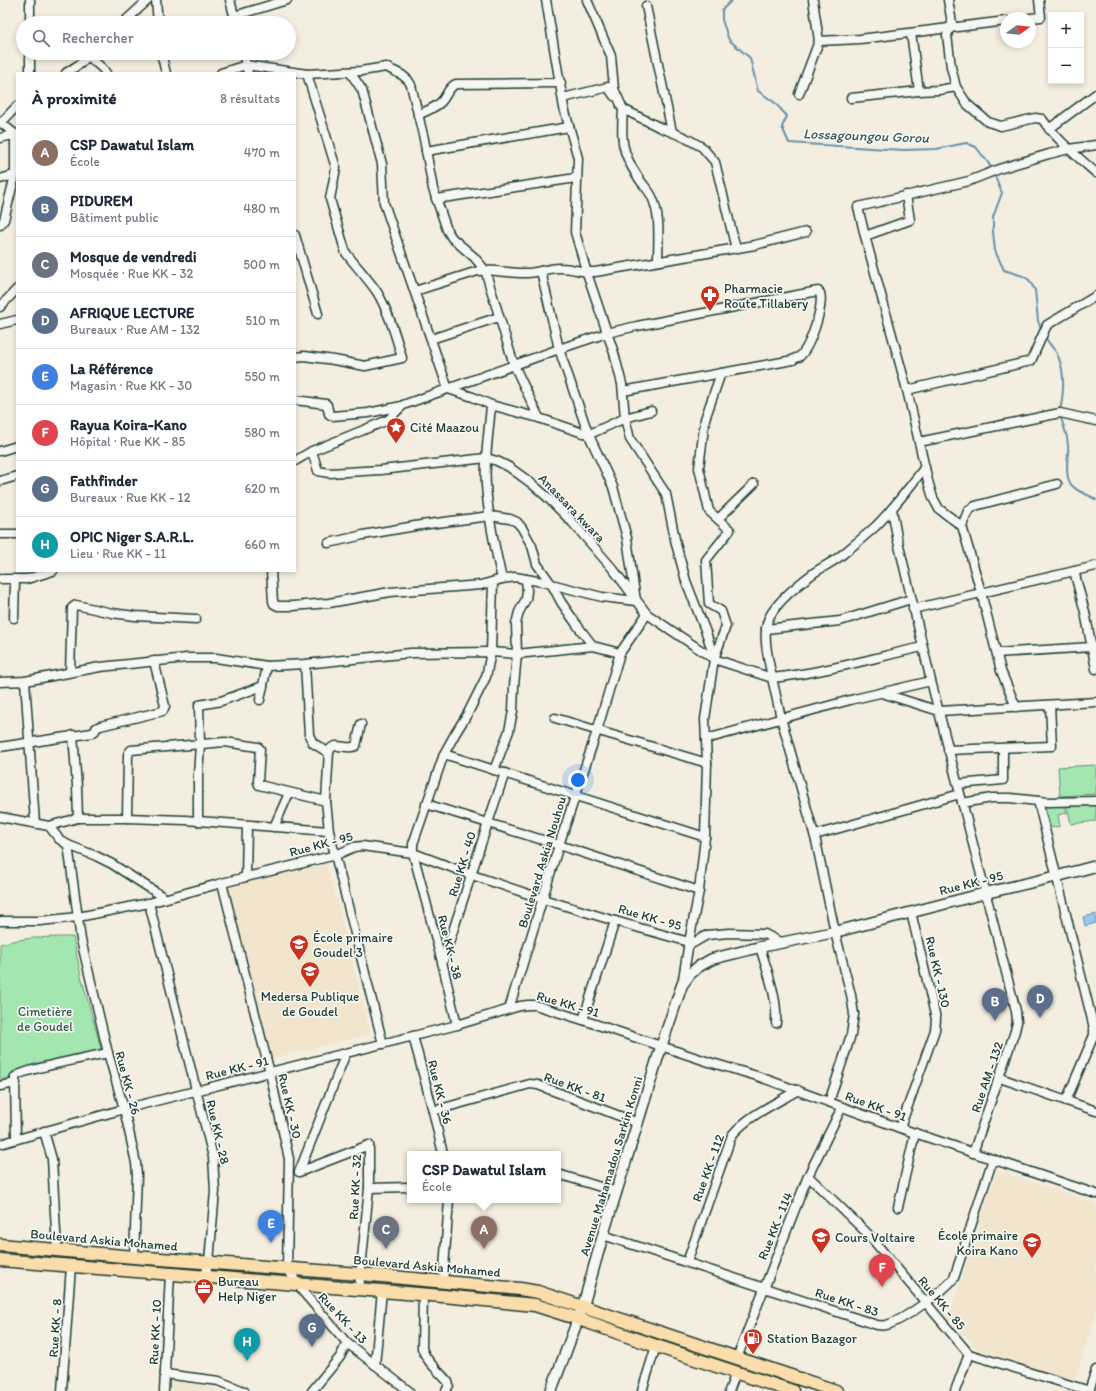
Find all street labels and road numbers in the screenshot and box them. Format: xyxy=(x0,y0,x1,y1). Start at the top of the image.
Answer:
street label: Anassara kwara xyxy=(536,471,609,546)
street label: Boulevard Askia Nouhou xyxy=(515,794,569,930)
street label: Rue KK - 95 xyxy=(288,828,355,860)
street label: Rue KK - 40 xyxy=(445,830,479,898)
street label: Rue KK - 95 xyxy=(938,868,1005,898)
street label: Rue KK - 95 xyxy=(617,901,684,933)
street label: Rue KK - 38 xyxy=(435,913,465,981)
street label: Rue KK - 130 xyxy=(923,935,953,1009)
street label: Rue KK - 91 xyxy=(535,988,601,1020)
street label: Rue AM - 132 xyxy=(968,1039,1006,1114)
street label: Rue KK - 26 xyxy=(112,1049,144,1117)
street label: Rue KK - 91 xyxy=(204,1053,270,1083)
street label: Rue KK - 36 xyxy=(425,1058,455,1126)
street label: Rue KK - 81 xyxy=(542,1069,608,1105)
street label: Rue KK - 30 xyxy=(275,1072,305,1140)
street label: Avenue Mahamadou Sarkin Konni xyxy=(576,1074,646,1258)
street label: Rue KK - 91 xyxy=(843,1088,909,1124)
street label: Rue KK - 28 xyxy=(203,1098,233,1166)
street label: Rue KK - 112 xyxy=(689,1132,727,1204)
street label: Rue KK - 32 xyxy=(346,1154,364,1220)
street label: Rue KK - 114 xyxy=(755,1190,795,1262)
street label: Boulevard Askia Mohamed xyxy=(30,1226,178,1254)
street label: Boulevard Askia Mohamed xyxy=(353,1252,501,1280)
street label: Rue KK - 85 xyxy=(915,1273,969,1333)
street label: Rue KK - 83 xyxy=(813,1285,881,1319)
street label: Rue KK - 13 xyxy=(315,1289,371,1347)
street label: Rue KK - 8 xyxy=(45,1298,65,1358)
street label: Rue KK - 10 xyxy=(146,1299,164,1365)

